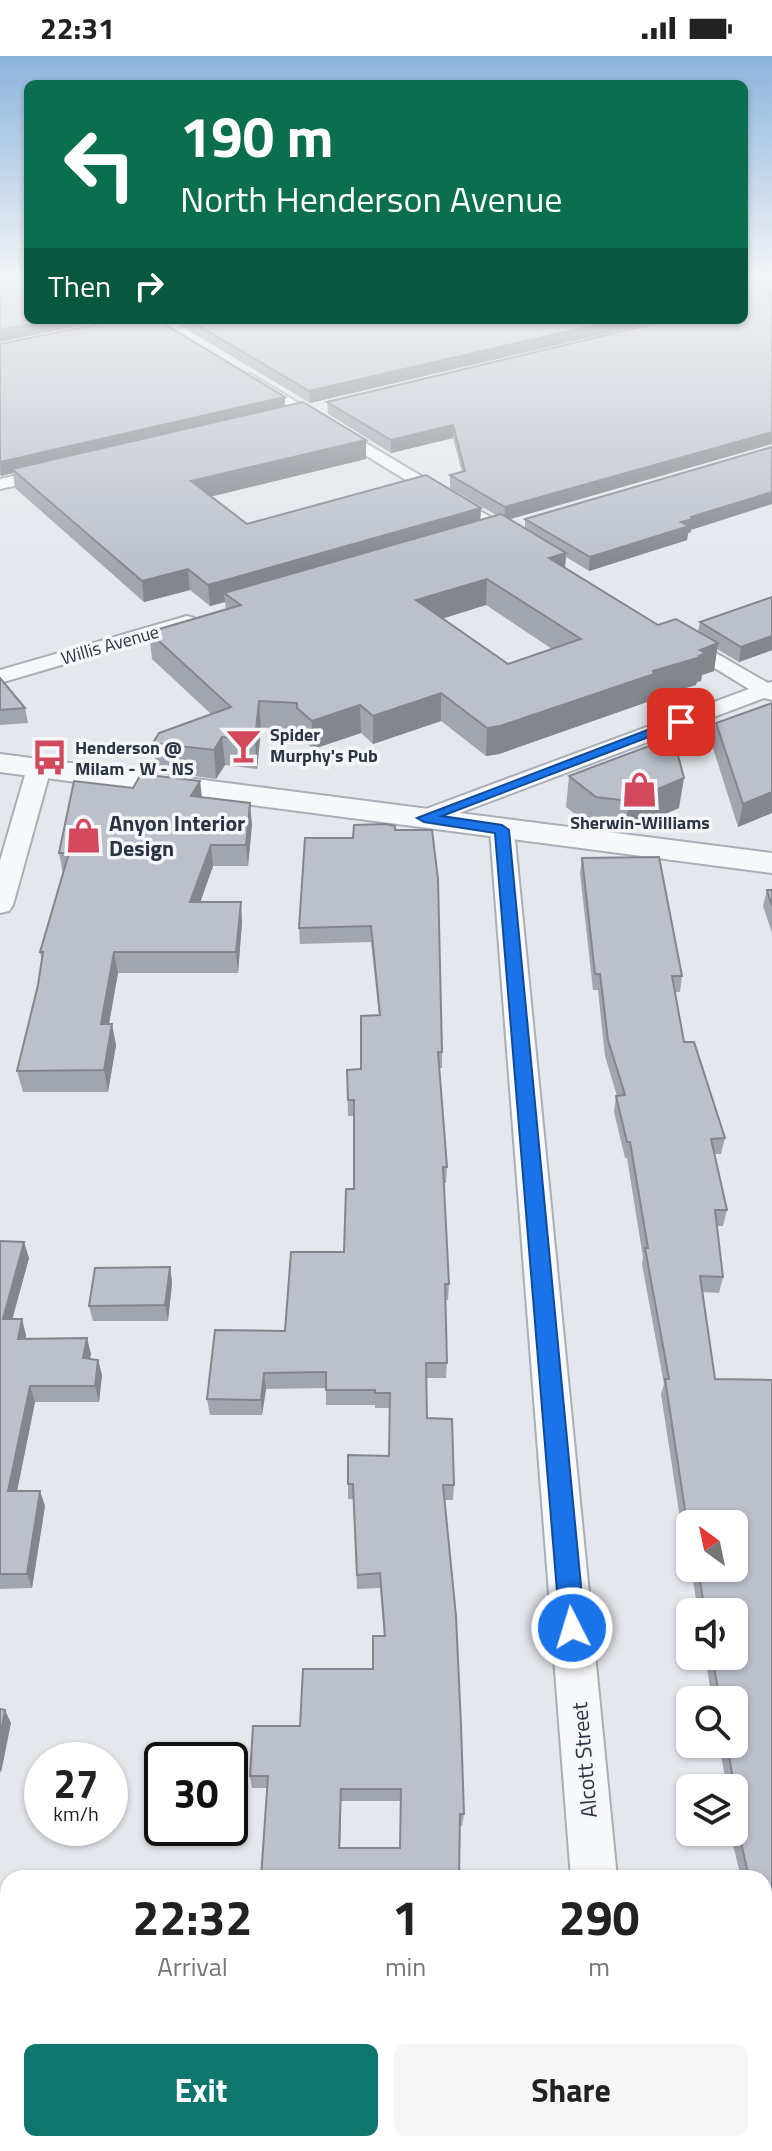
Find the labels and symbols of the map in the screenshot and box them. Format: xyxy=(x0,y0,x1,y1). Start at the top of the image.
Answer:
street label: Willis Avenue xyxy=(58,618,162,671)
pin xyxy=(647,688,715,756)
place label: Spider Murphy's Pub xyxy=(270,721,378,769)
bar icon: Spider Murphy's Pub xyxy=(225,726,263,764)
place label: Henderson @ Milam - W - NS xyxy=(75,734,194,782)
bus stop icon: Henderson @ Milam - W - NS xyxy=(30,739,68,777)
shop icon: Sherwin-Williams xyxy=(621,770,659,808)
place label: Anyon Interior Design xyxy=(109,806,245,865)
place label: Sherwin-Williams xyxy=(570,809,710,836)
shop icon: Anyon Interior Design xyxy=(64,817,102,855)
north arrow xyxy=(676,1510,748,1582)
position arrow xyxy=(530,1586,614,1670)
street label: Alcott Street xyxy=(562,1700,606,1819)
speed limit sign: 30 xyxy=(144,1742,248,1846)

